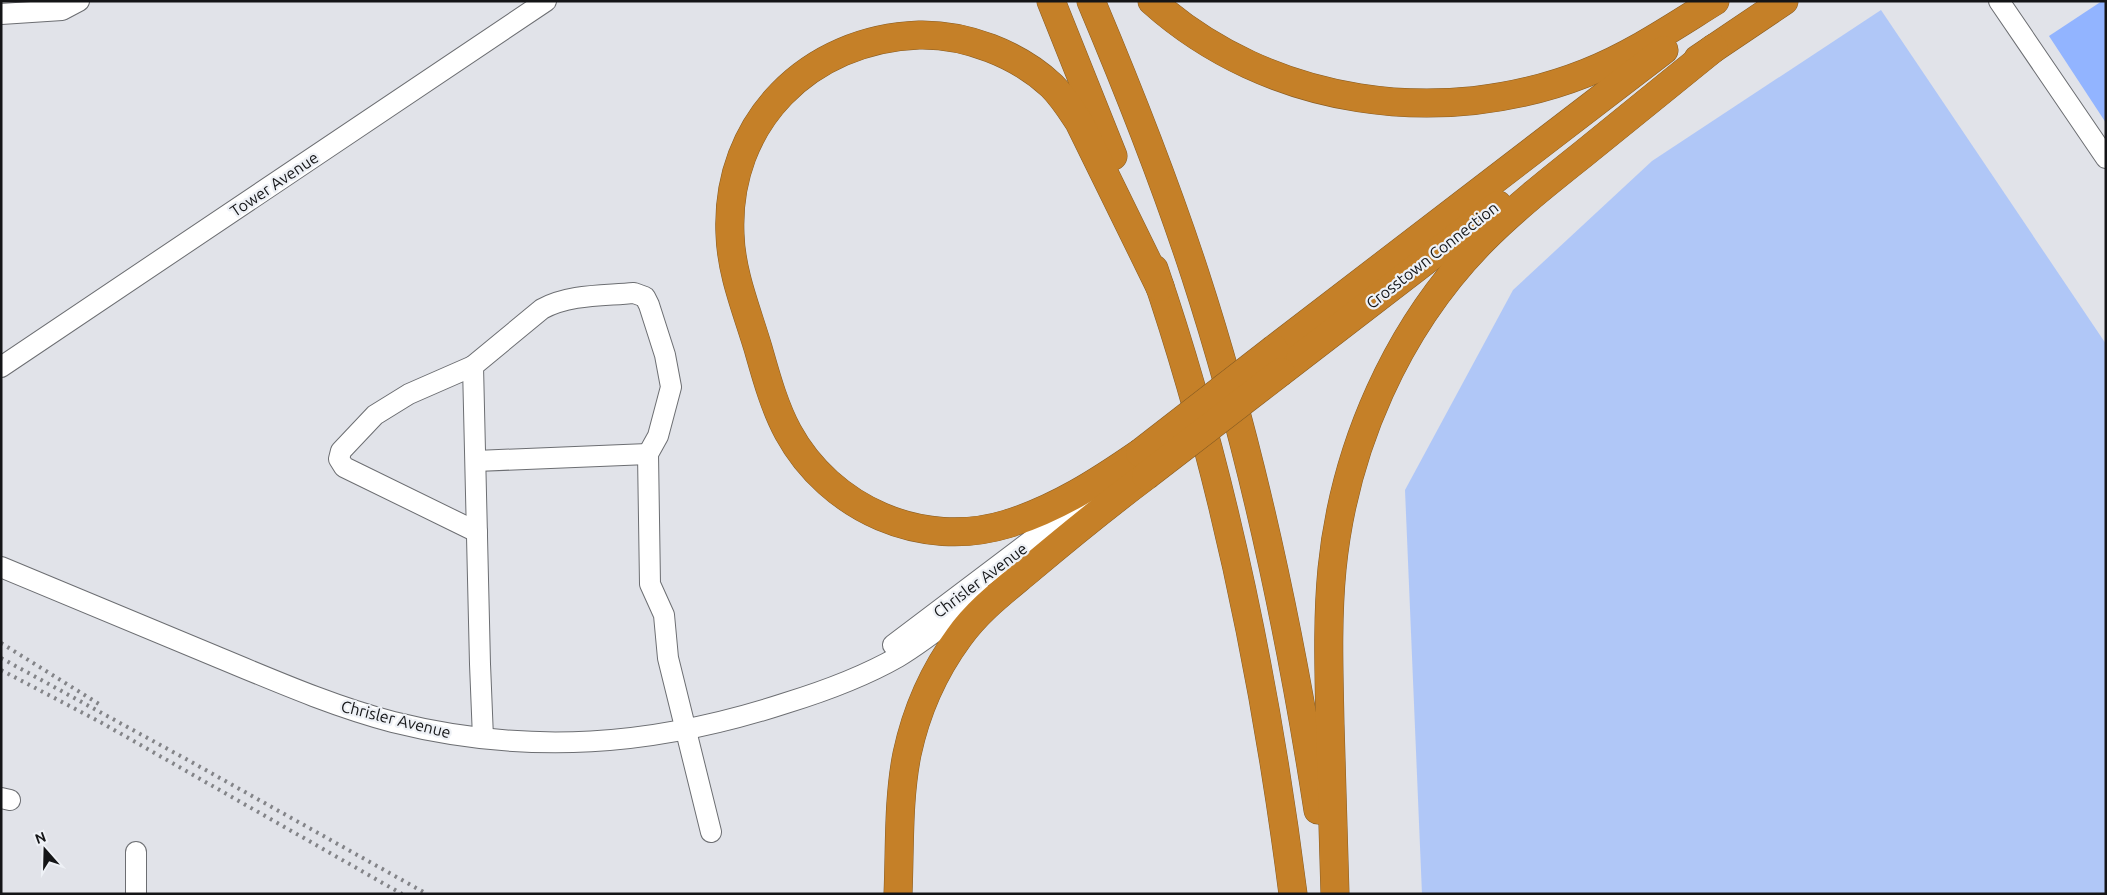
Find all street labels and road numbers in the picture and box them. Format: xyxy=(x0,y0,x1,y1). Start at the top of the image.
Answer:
street label: Tower Avenue xyxy=(227,148,321,220)
street label: Crosstown Connection xyxy=(1363,198,1501,312)
street label: Chrisler Avenue xyxy=(930,539,1030,621)
street label: Chrisler Avenue xyxy=(339,697,453,741)

